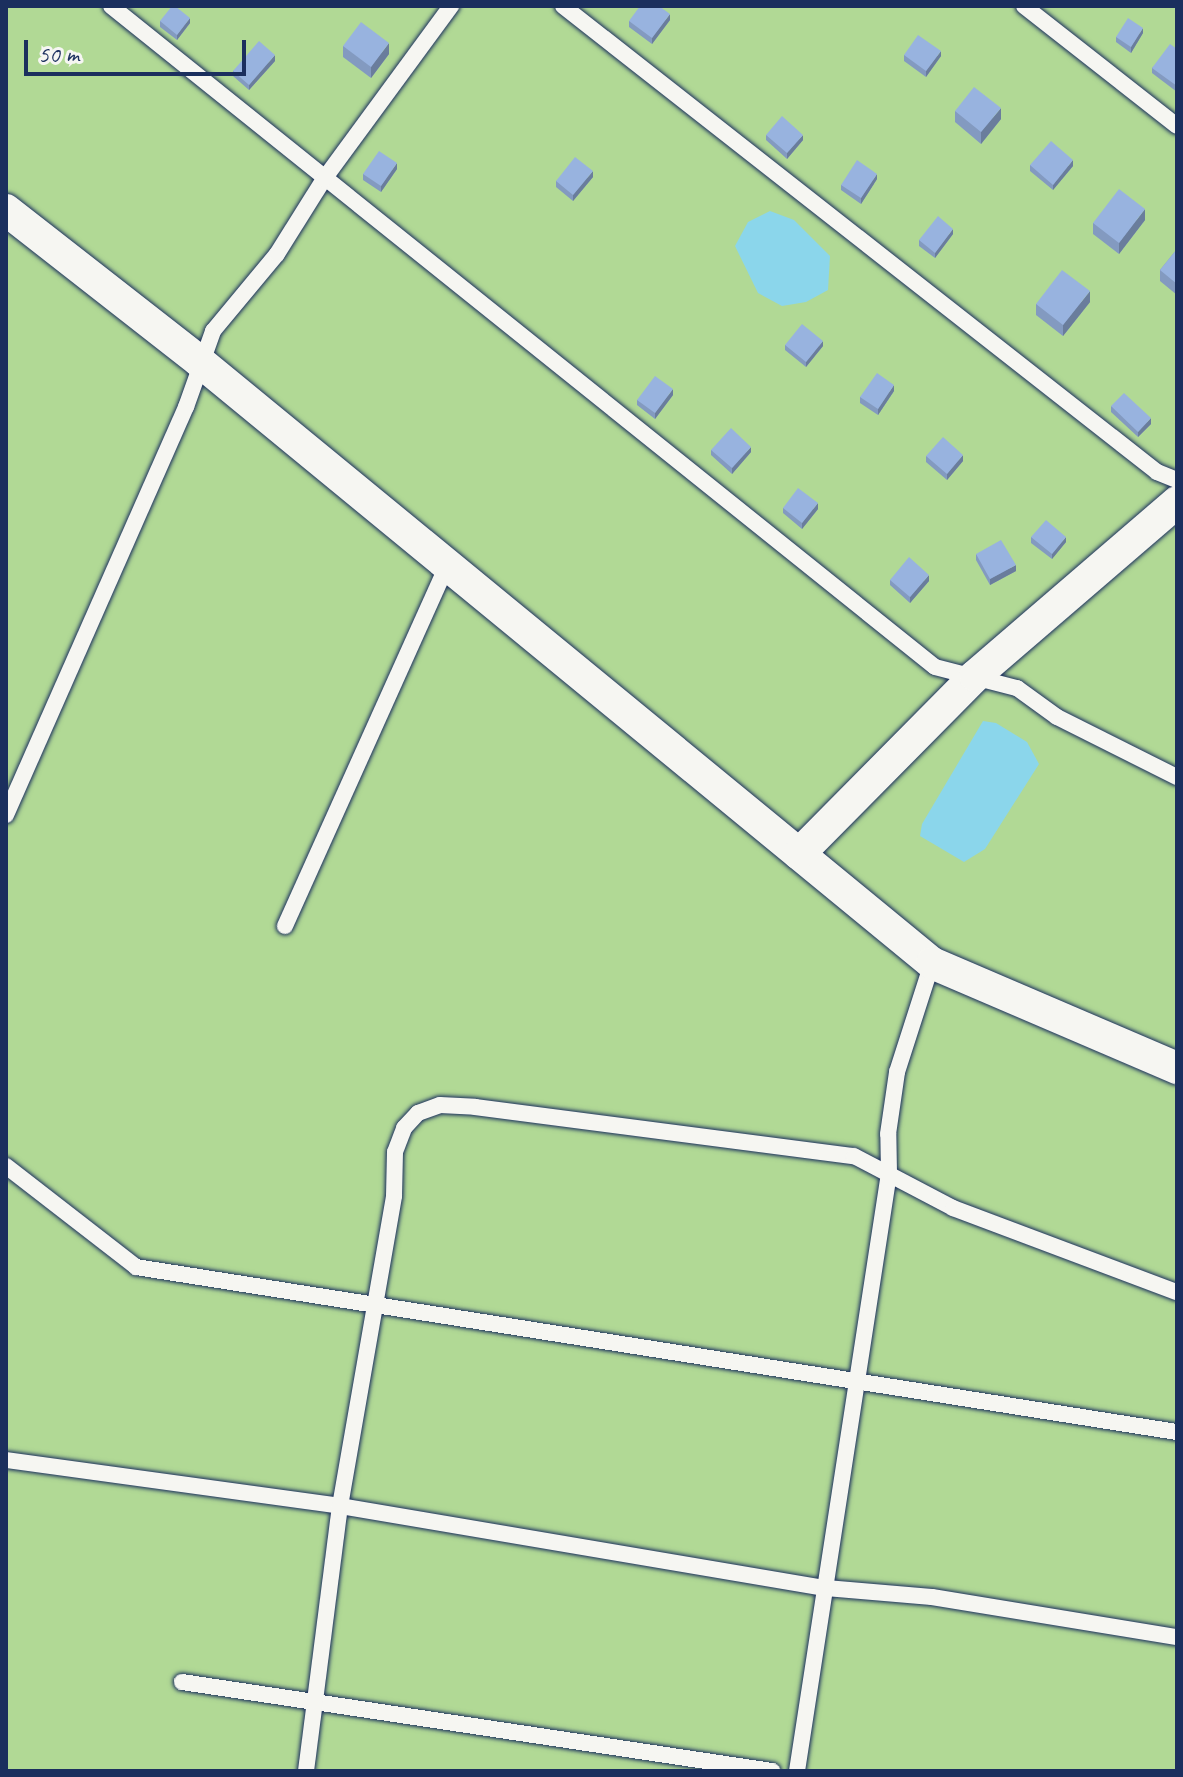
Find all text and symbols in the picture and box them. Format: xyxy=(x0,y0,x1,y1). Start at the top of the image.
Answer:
scale bar xyxy=(28,24,250,74)
text: 50 m xyxy=(38,39,79,69)

